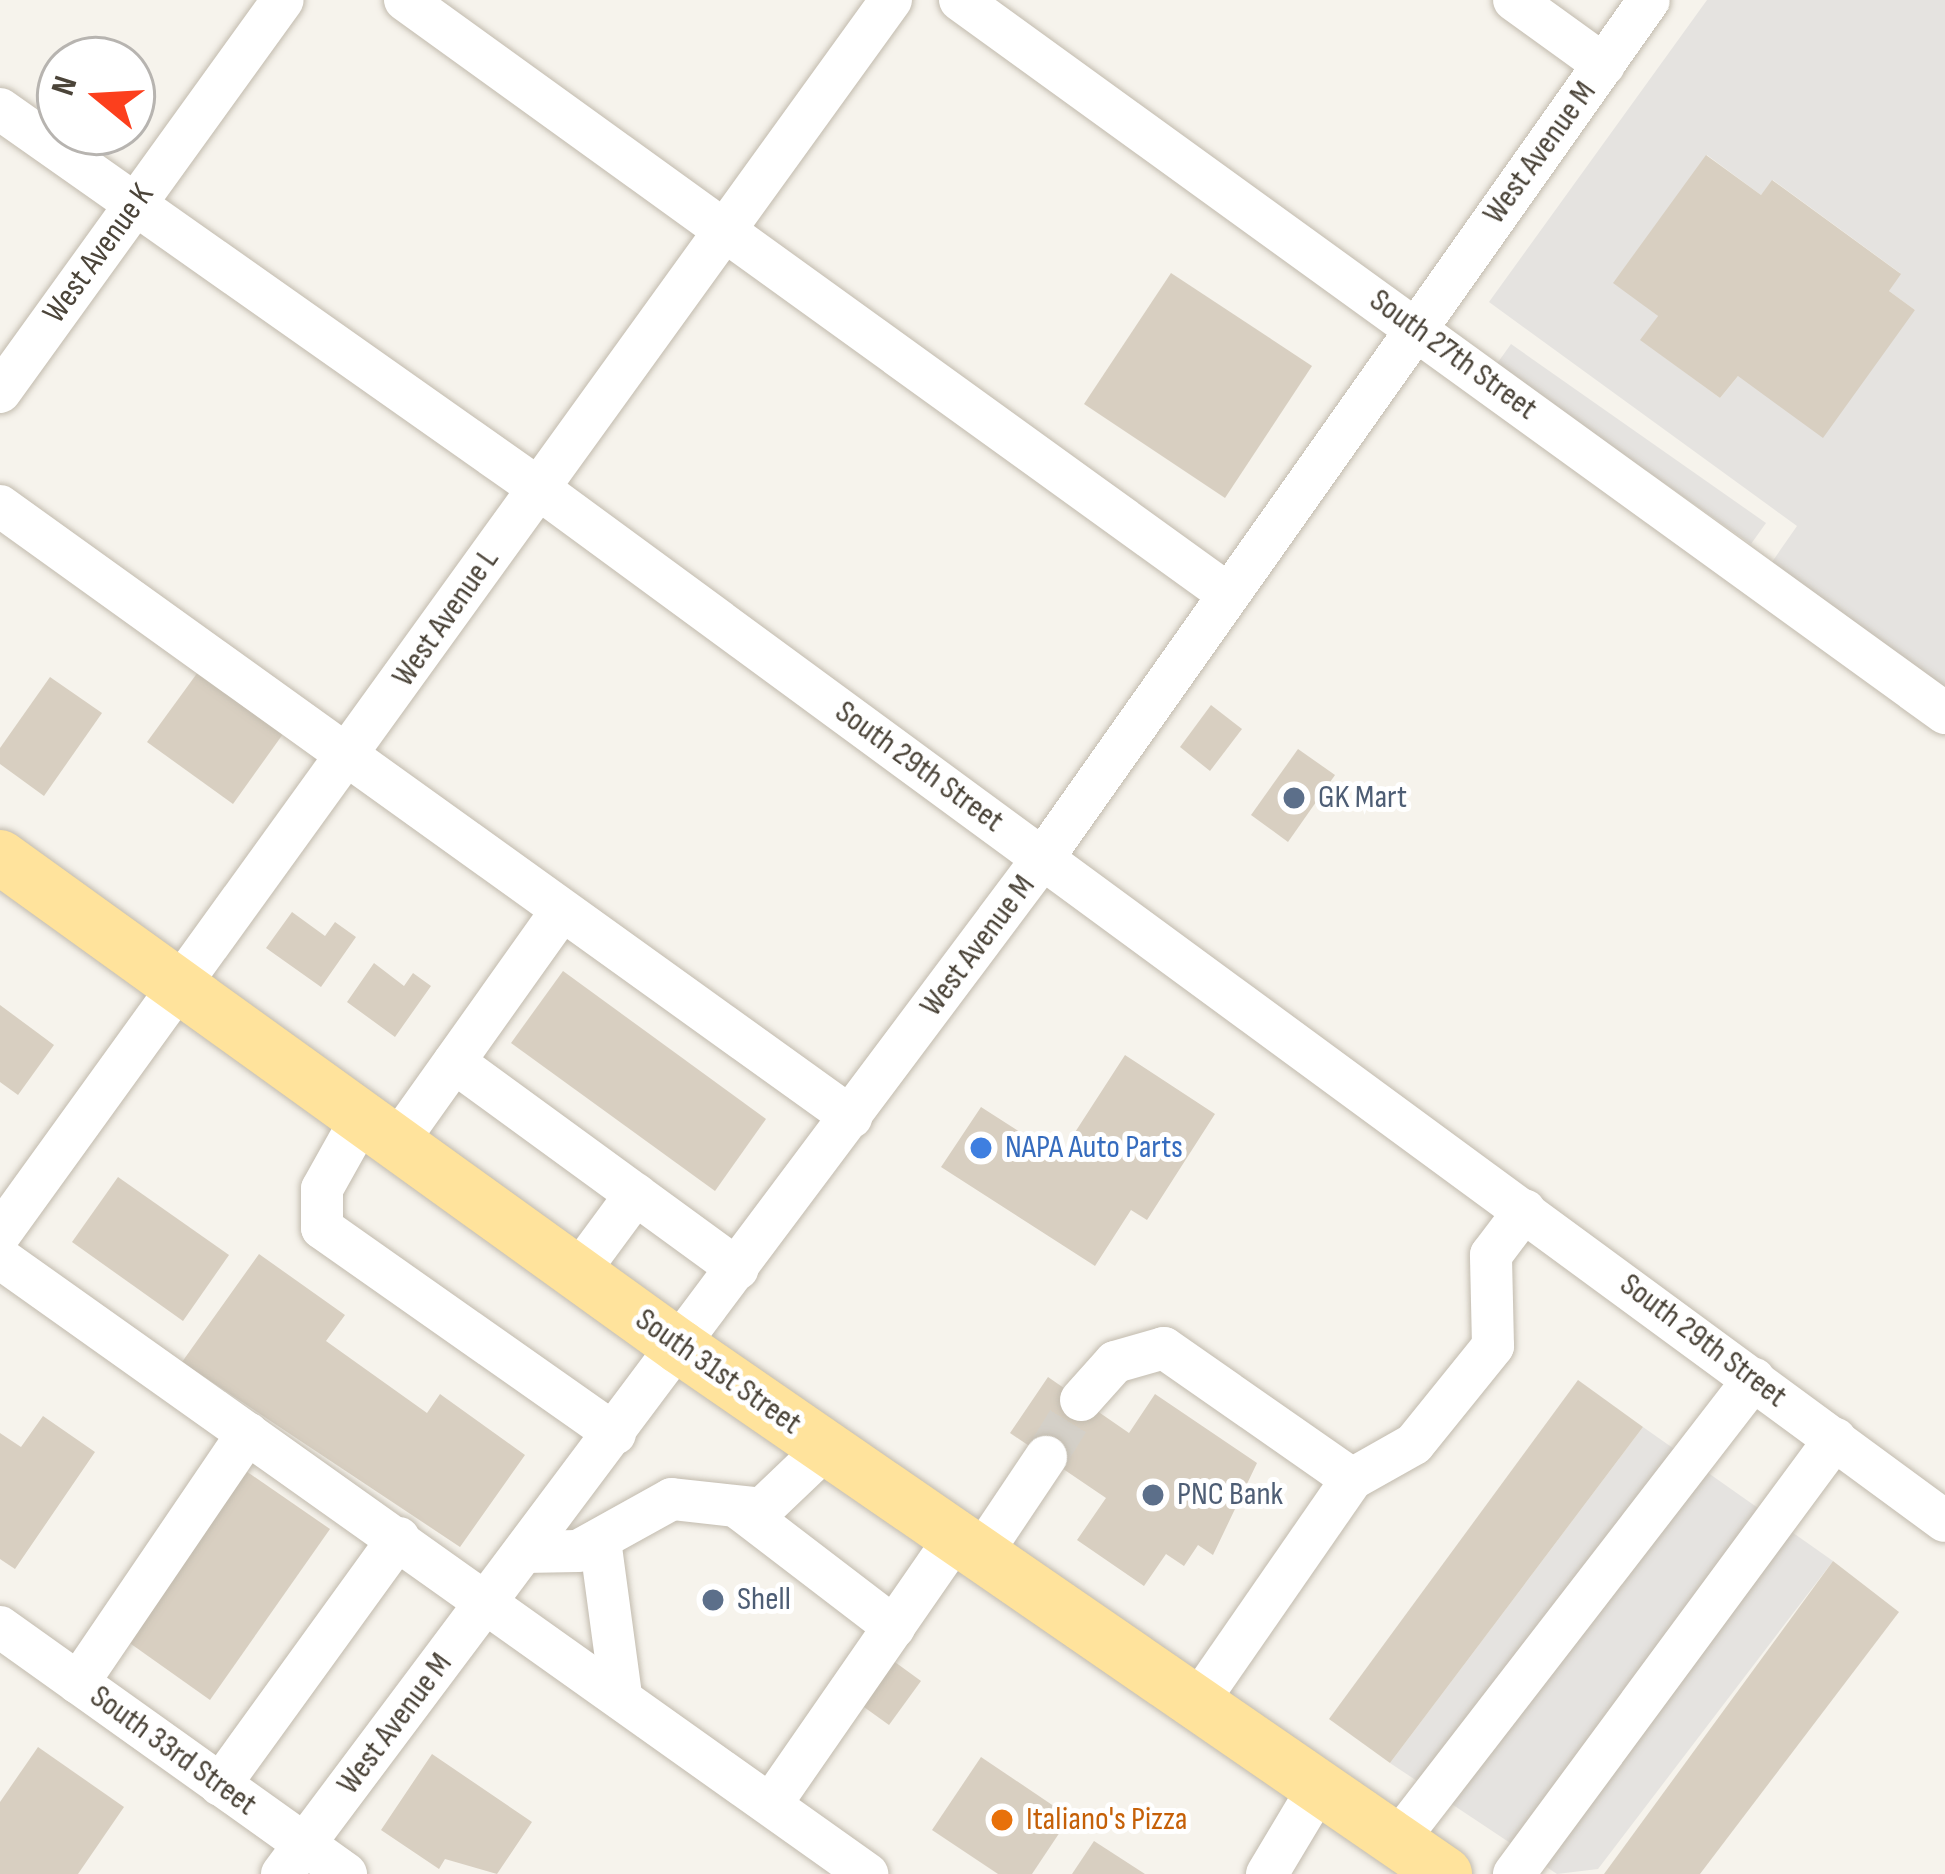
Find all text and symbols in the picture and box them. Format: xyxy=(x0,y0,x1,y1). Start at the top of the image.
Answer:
north arrow xyxy=(36,36,156,156)
text: N xyxy=(43,71,86,100)
street label: West Avenue M xyxy=(1475,74,1605,232)
street label: West Avenue K xyxy=(35,177,163,331)
street label: South 27th Street xyxy=(1362,281,1544,429)
street label: West Avenue L xyxy=(384,541,508,695)
street label: South 29th Street xyxy=(827,693,1011,841)
place label: GK Mart xyxy=(1318,778,1407,818)
marker: GK Mart xyxy=(1281,785,1307,811)
street label: West Avenue M xyxy=(912,867,1044,1025)
place label: NAPA Auto Parts xyxy=(1005,1128,1183,1168)
marker: NAPA Auto Parts xyxy=(968,1135,994,1161)
street label: South 29th Street xyxy=(1612,1265,1794,1417)
street label: South 31st Street xyxy=(628,1300,808,1444)
place label: PNC Bank xyxy=(1177,1475,1283,1515)
marker: PNC Bank xyxy=(1140,1482,1166,1508)
place label: Shell xyxy=(737,1580,791,1620)
marker: Shell xyxy=(700,1587,726,1613)
street label: West Avenue M xyxy=(329,1645,461,1803)
street label: South 33rd Street xyxy=(82,1677,264,1825)
place label: Italiano's Pizza xyxy=(1026,1800,1188,1840)
marker: Italiano's Pizza xyxy=(989,1807,1015,1833)

